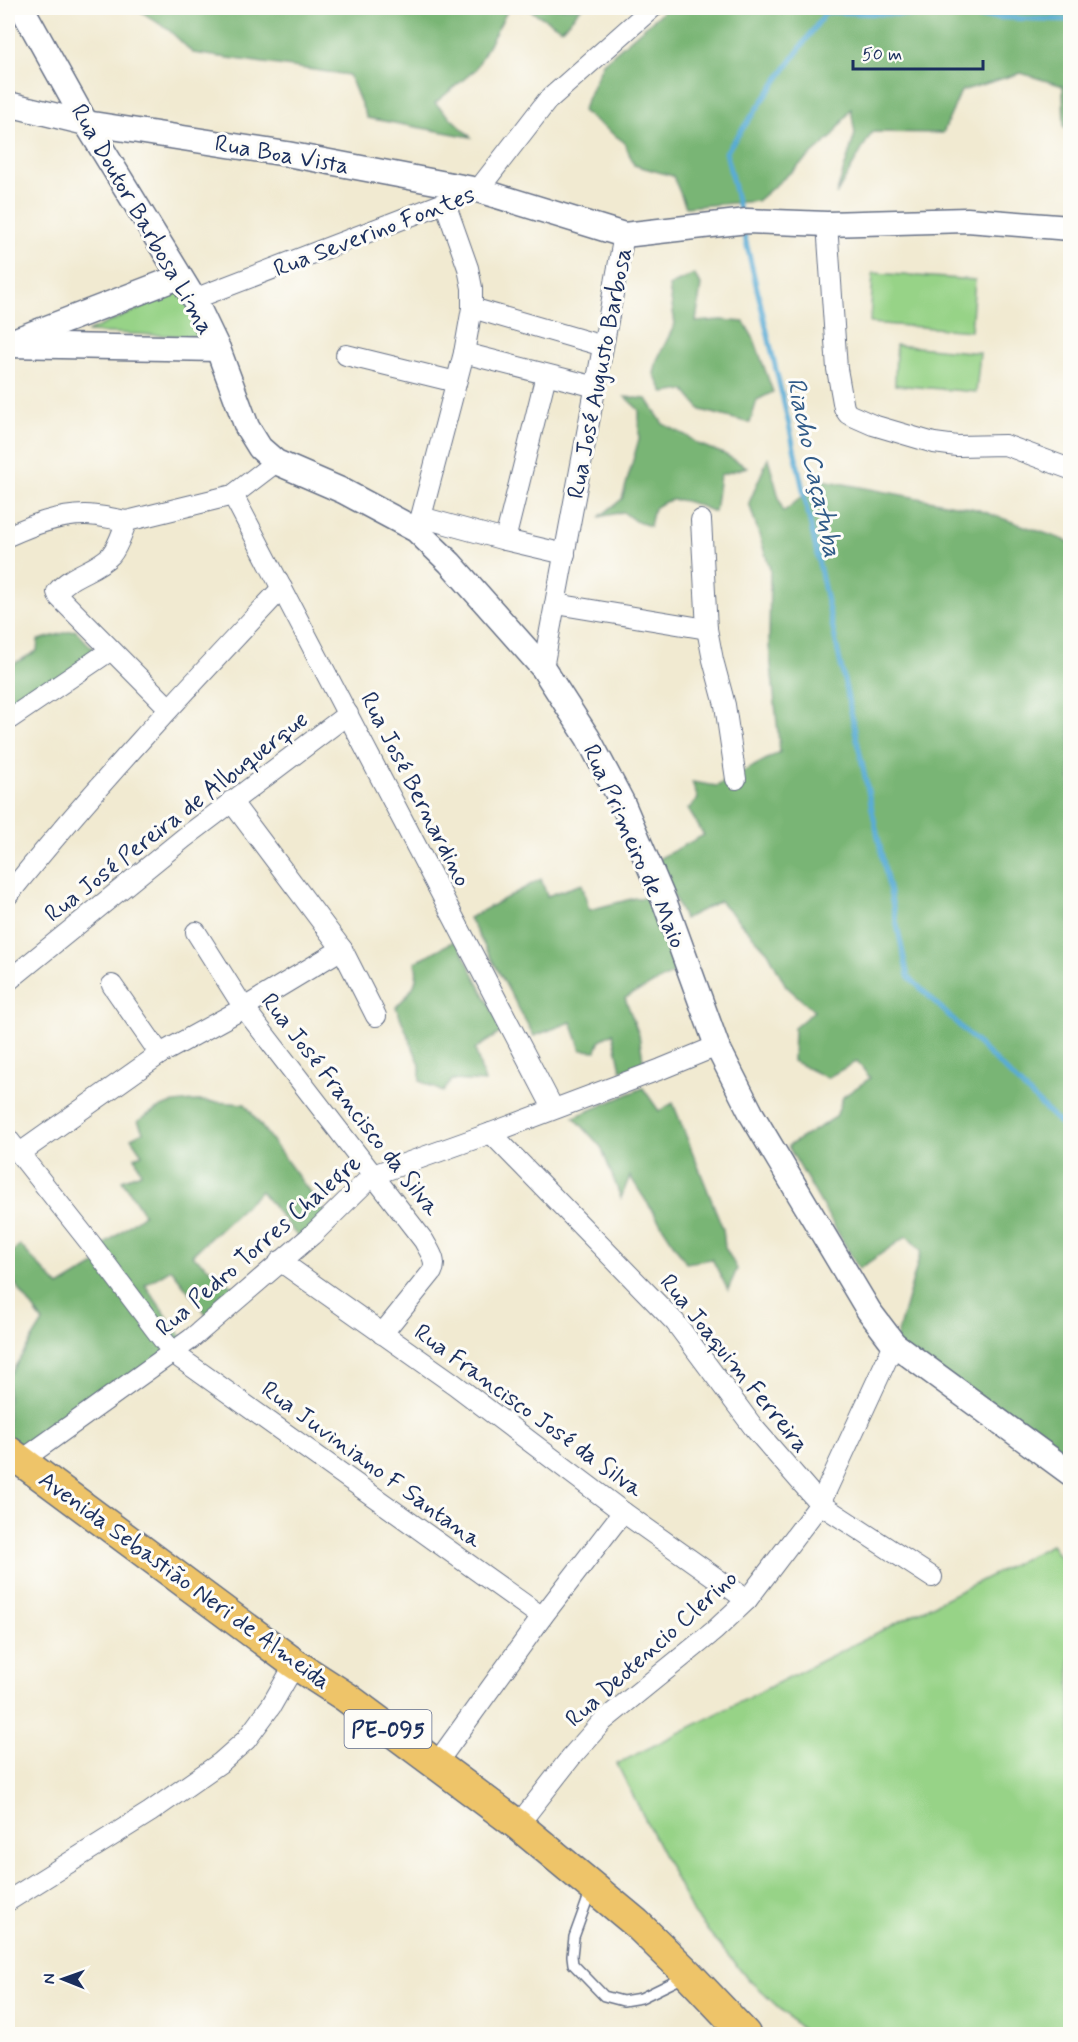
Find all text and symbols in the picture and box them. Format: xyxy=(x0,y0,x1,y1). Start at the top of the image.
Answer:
scale bar xyxy=(853,33,984,71)
text: 50 m xyxy=(862,43,902,67)
street label: Rua Doutor Barbosa Lima xyxy=(63,99,221,341)
street label: Rua Boa Vista xyxy=(212,128,351,183)
street label: Rua Severino Fontes xyxy=(269,180,480,285)
street label: Rua José Augusto Barbosa xyxy=(561,245,640,501)
water label: Riacho Caçatuba xyxy=(777,374,849,561)
street label: Rua José Bernardino xyxy=(352,687,477,892)
street label: Rua José Pereira de Albuquerque xyxy=(39,704,315,930)
street label: Rua Primeiro de Maio xyxy=(575,740,693,954)
street label: Rua José Francisco da Silva xyxy=(253,987,447,1223)
street label: Rua Pedro Torres Chalegre xyxy=(150,1148,370,1346)
street label: Rua Joaquim Ferreira xyxy=(652,1268,816,1460)
street label: Rua Francisco José da Silva xyxy=(407,1318,649,1505)
street label: Rua Juviniano F Santana xyxy=(255,1375,488,1556)
street label: Avenida Sebastião Neri de Almeida xyxy=(32,1465,336,1698)
street label: Rua Deotencio Clerino xyxy=(559,1563,745,1735)
road number: PE-095 xyxy=(344,1710,432,1748)
north arrow xyxy=(33,1949,93,2009)
text: N xyxy=(39,1973,60,1984)

